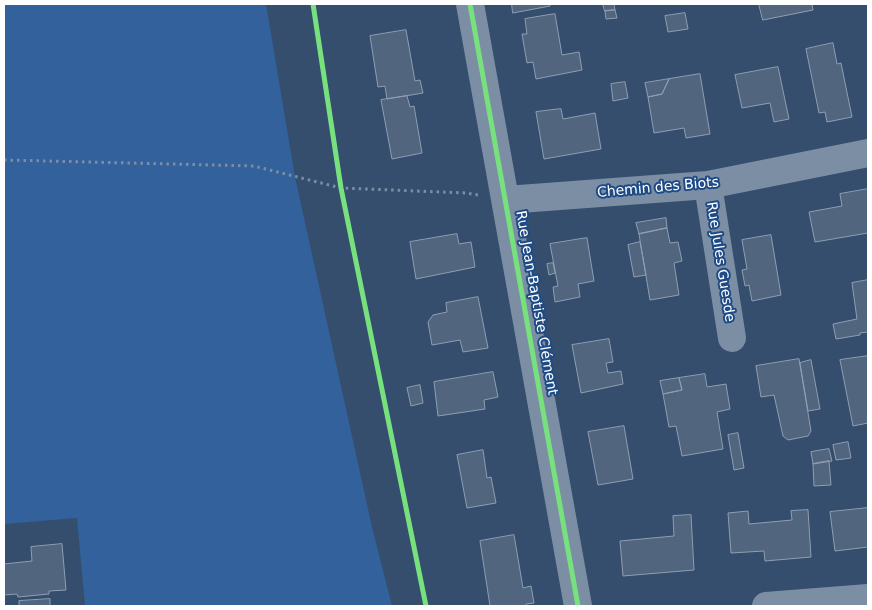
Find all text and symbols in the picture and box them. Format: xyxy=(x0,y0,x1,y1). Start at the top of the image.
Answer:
street label: Chemin des Biots xyxy=(596,174,720,202)
street label: Rue Jules Guesde xyxy=(702,201,738,323)
street label: Rue Jean-Baptiste Clément xyxy=(511,209,561,397)

